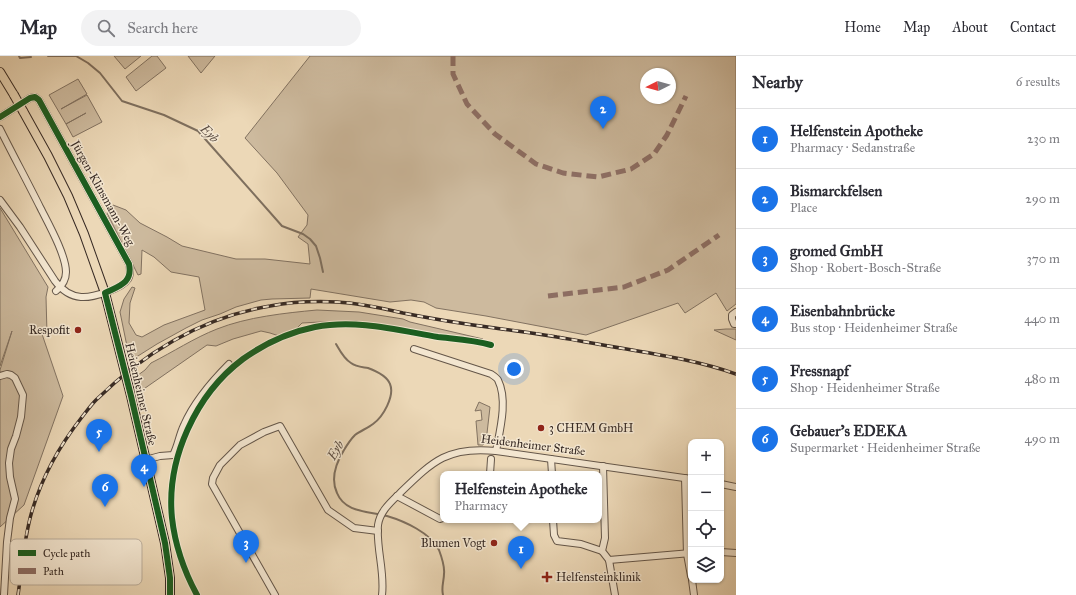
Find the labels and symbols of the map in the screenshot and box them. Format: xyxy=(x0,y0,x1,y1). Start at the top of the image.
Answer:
north arrow xyxy=(640,68,676,104)
pin: 2 xyxy=(590,96,616,129)
water label: Eyb xyxy=(196,120,222,147)
street label: Jürgen-Klinsmann-Weg xyxy=(66,136,138,249)
place label: Respofit xyxy=(29,323,71,337)
marker: Respofit xyxy=(73,325,83,335)
street label: Heidenheimer Straße xyxy=(122,341,160,447)
your location xyxy=(504,359,524,379)
pin: 5 xyxy=(86,419,112,452)
place label: 3 CHEM GmbH xyxy=(549,421,633,435)
marker: 3 CHEM GmbH xyxy=(536,423,546,433)
street label: Heidenheimer Straße xyxy=(480,432,586,458)
water label: Eyb xyxy=(324,438,348,464)
pin: 4 xyxy=(131,454,157,487)
pin: 6 xyxy=(92,474,118,507)
pin: 3 xyxy=(233,530,259,563)
place label: Blumen Vogt xyxy=(421,536,487,551)
pin: 1 xyxy=(508,536,534,569)
marker: Blumen Vogt xyxy=(489,538,499,548)
legend xyxy=(10,539,142,585)
text: Cycle path xyxy=(43,547,90,560)
text: Path xyxy=(43,565,64,578)
place label: Helfensteinklinik xyxy=(556,570,641,584)
marker: Helfensteinklinik xyxy=(541,571,553,583)

